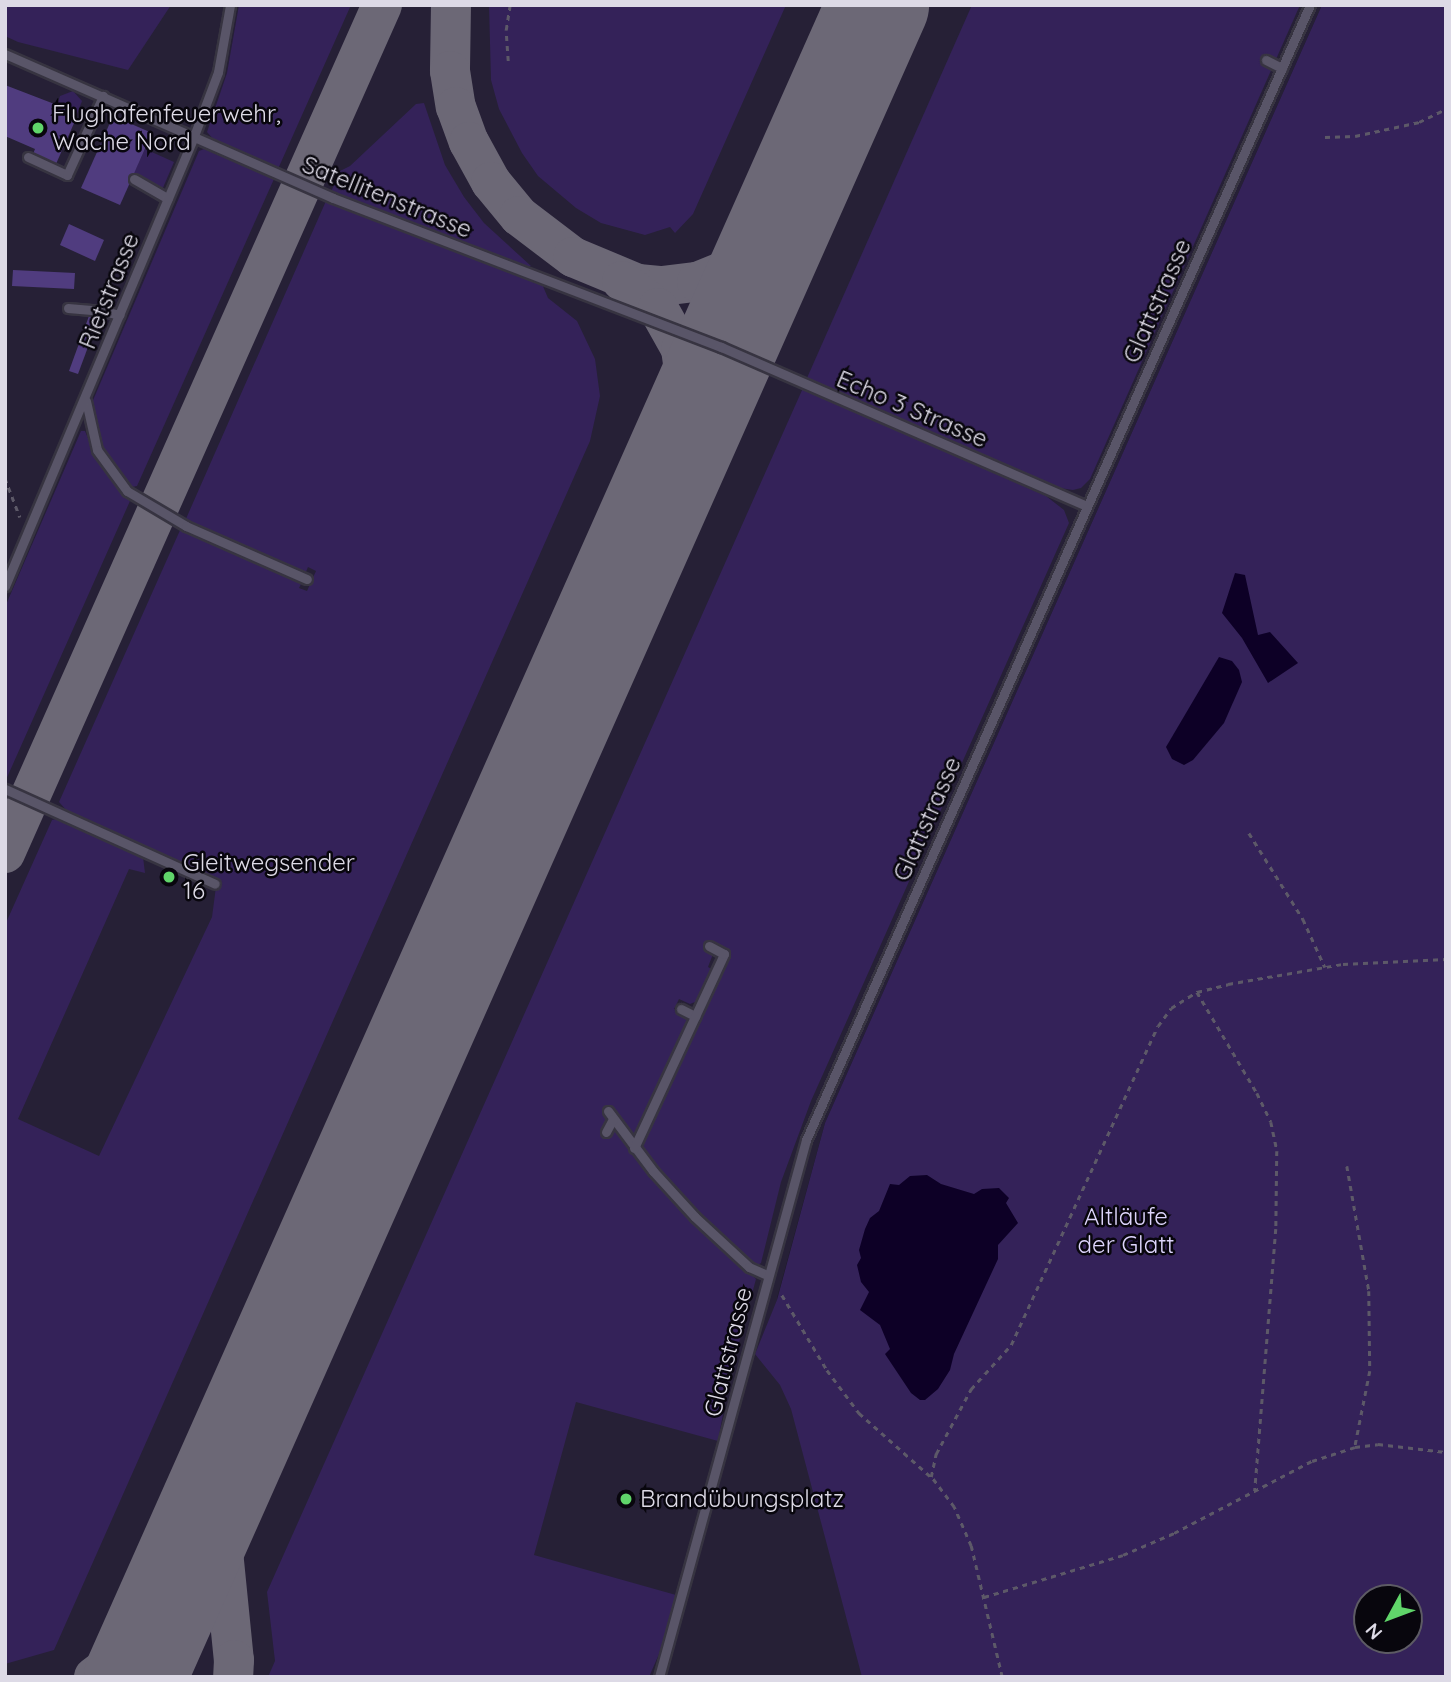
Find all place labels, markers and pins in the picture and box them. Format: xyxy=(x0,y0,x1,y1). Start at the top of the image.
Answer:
place label: Flughafenfeuerwehr, Wache Nord xyxy=(52,100,281,156)
marker: Flughafenfeuerwehr, Wache Nord xyxy=(30,120,46,136)
place label: Gleitwegsender 16 xyxy=(183,849,355,905)
marker: Gleitwegsender 16 xyxy=(161,869,177,885)
place label: Brandübungsplatz xyxy=(640,1485,844,1513)
marker: Brandübungsplatz xyxy=(618,1491,634,1507)

